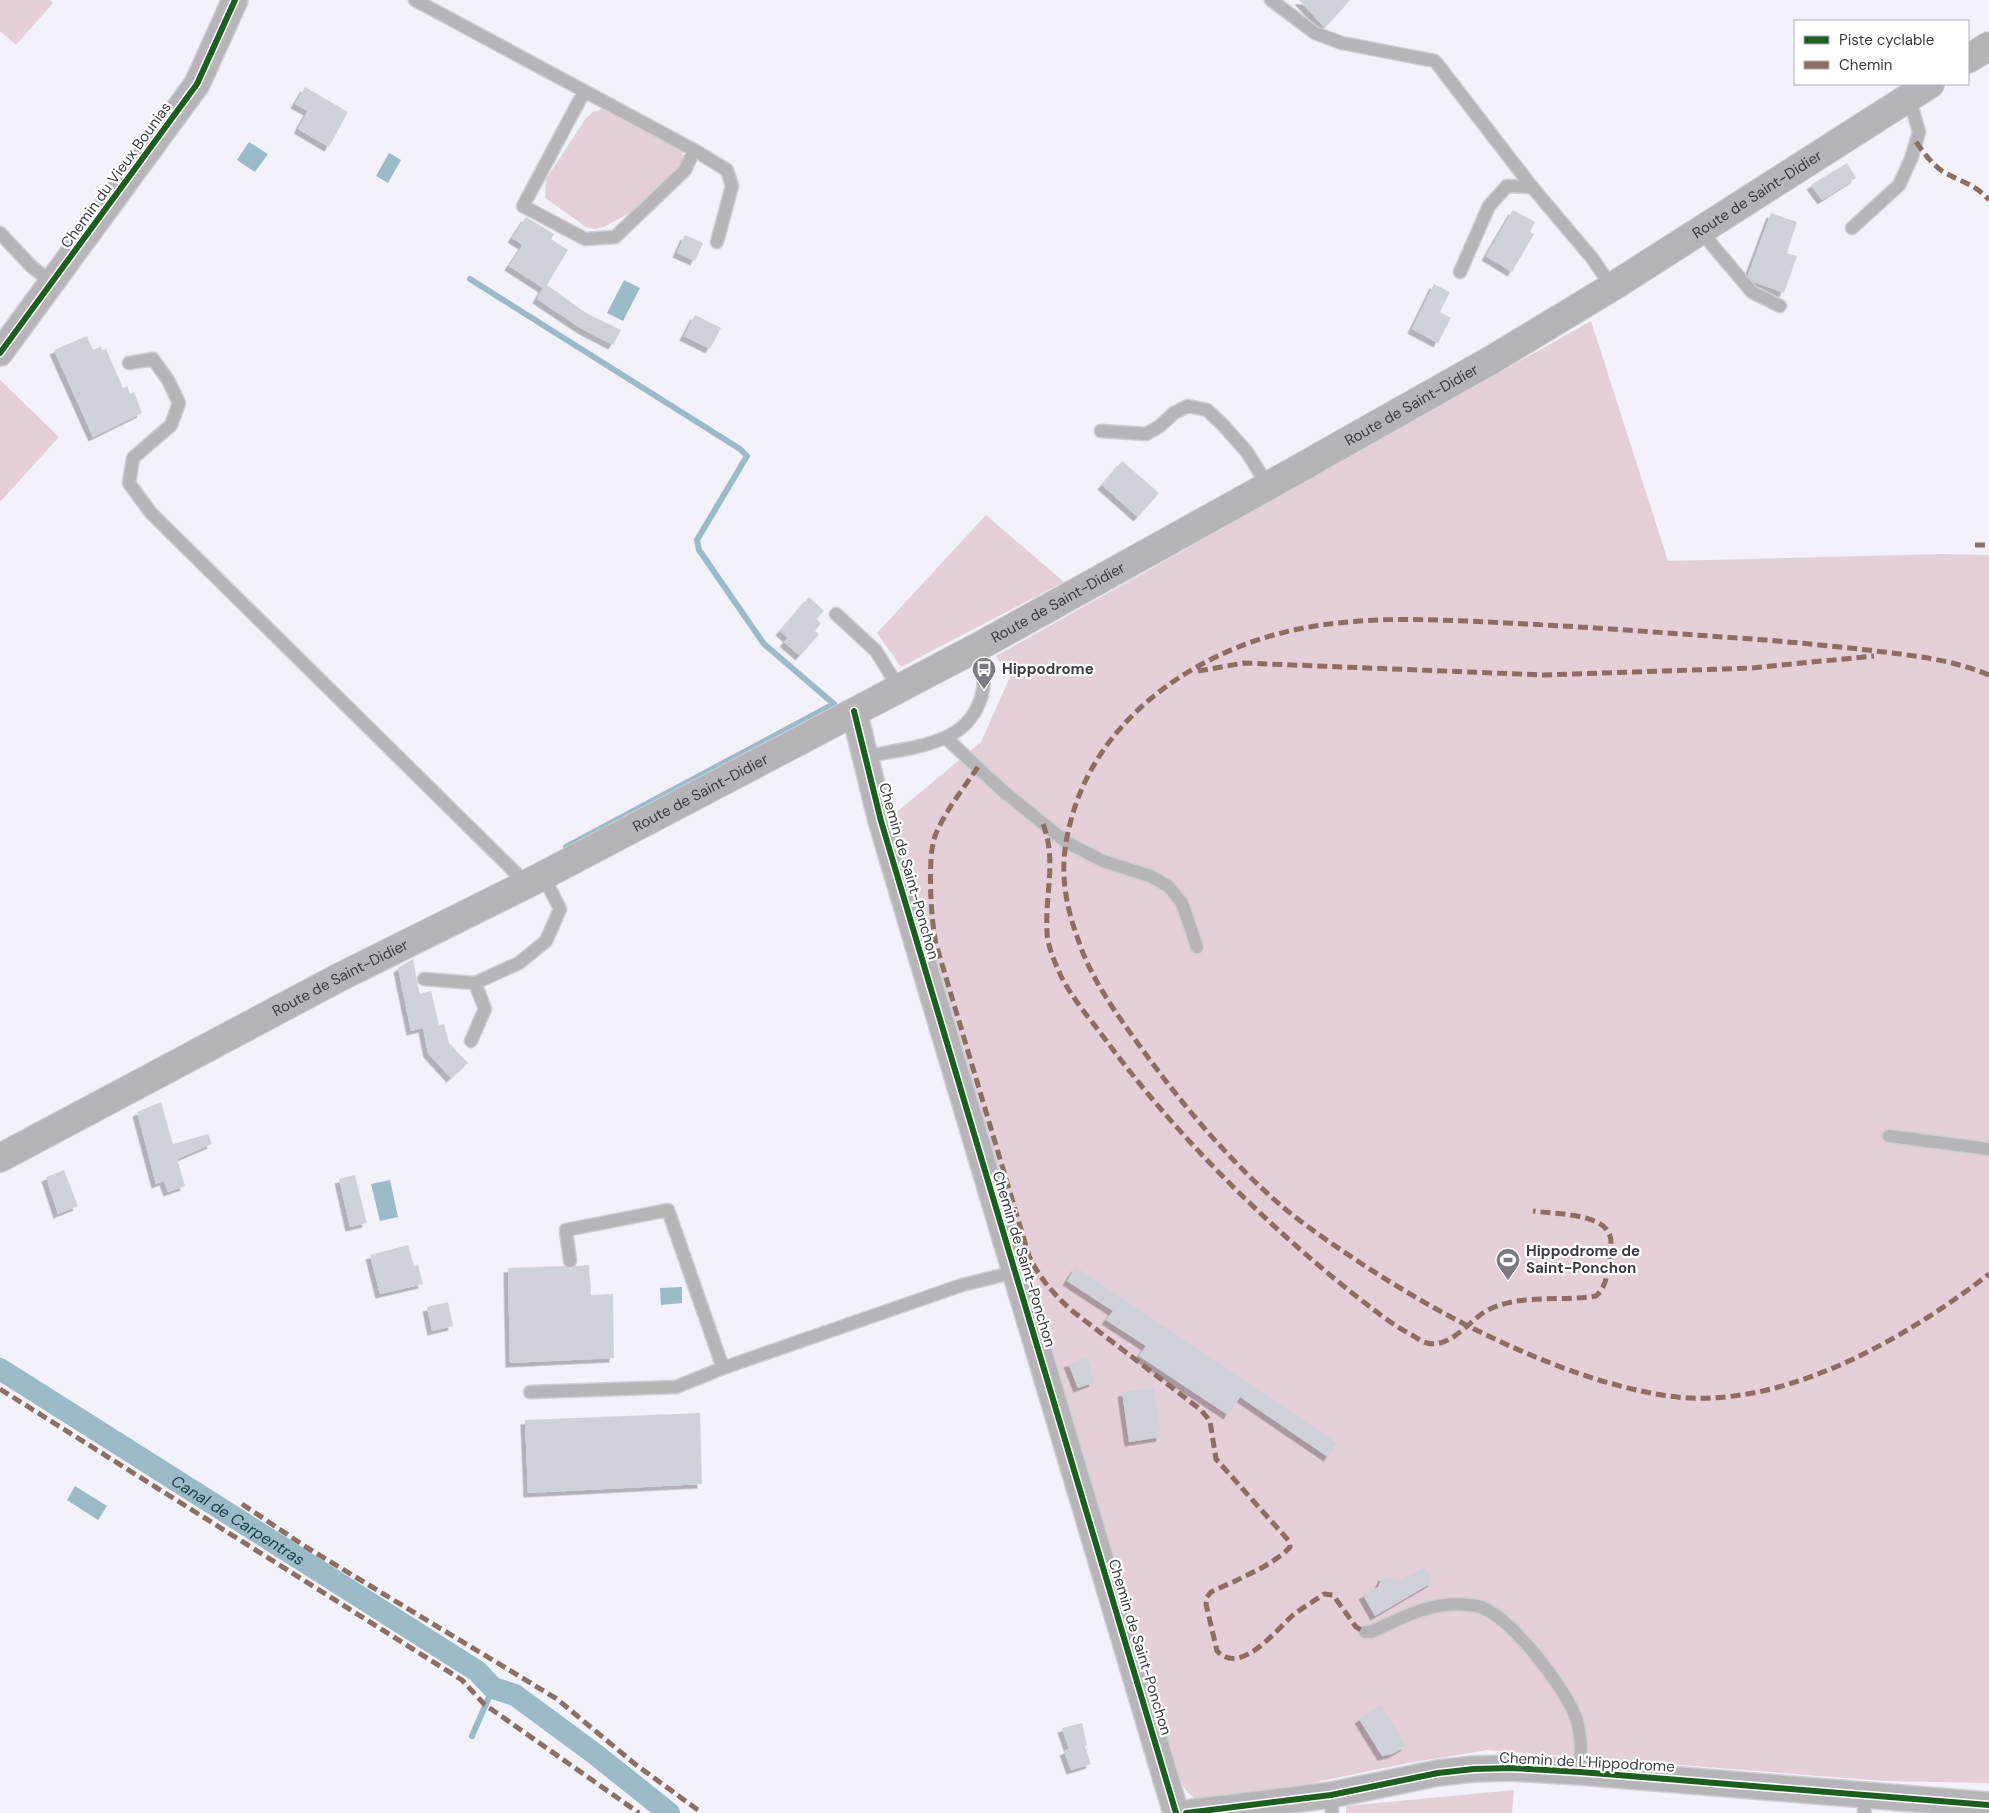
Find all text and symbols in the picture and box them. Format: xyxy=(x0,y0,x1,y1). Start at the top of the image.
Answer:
legend xyxy=(1794,20,1969,85)
text: Piste cyclable xyxy=(1839,30,1934,50)
text: Chemin xyxy=(1839,55,1892,75)
street label: Chemin du Vieux Bounias xyxy=(56,98,176,252)
street label: Route de Saint-Didier xyxy=(1689,145,1826,243)
street label: Route de Saint-Didier xyxy=(1341,359,1482,451)
street label: Route de Saint-Didier xyxy=(987,557,1129,648)
bus stop icon: Hippodrome xyxy=(971,656,997,690)
place label: Hippodrome xyxy=(1002,659,1094,679)
street label: Route de Saint-Didier xyxy=(629,749,772,837)
street label: Chemin de Saint-Ponchon xyxy=(874,780,944,962)
street label: Route de Saint-Didier xyxy=(269,934,412,1021)
street label: Chemin de Saint-Ponchon xyxy=(988,1169,1060,1349)
place label: Hippodrome de Saint-Ponchon xyxy=(1526,1241,1640,1278)
sports icon: Hippodrome de Saint-Ponchon xyxy=(1495,1247,1521,1281)
water label: Canal de Carpentras xyxy=(167,1470,309,1570)
street label: Chemin de Saint-Ponchon xyxy=(1104,1557,1176,1737)
street label: Chemin de L'Hippodrome xyxy=(1499,1747,1675,1777)

